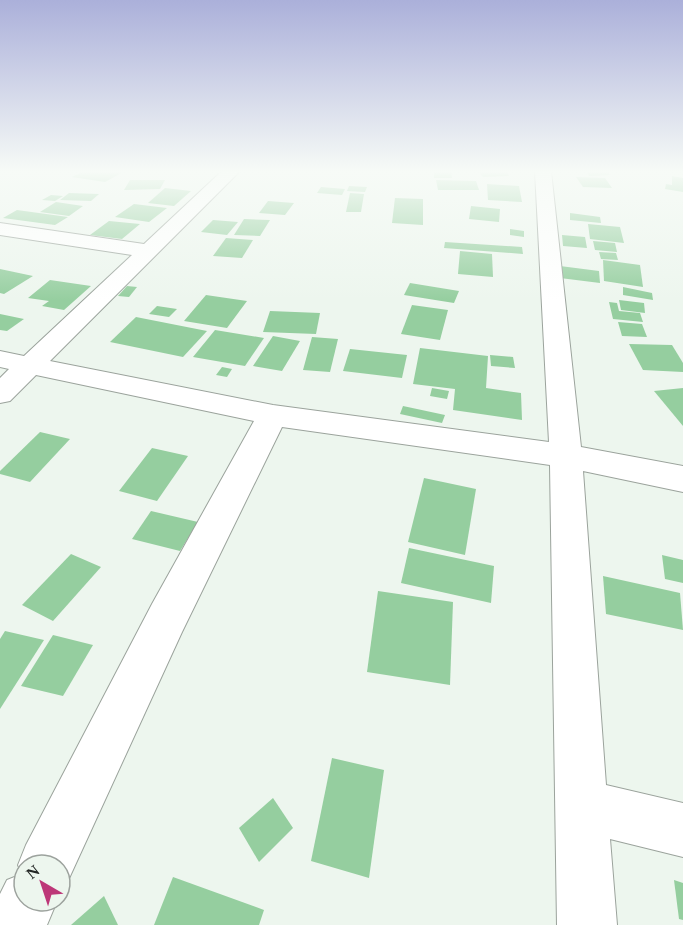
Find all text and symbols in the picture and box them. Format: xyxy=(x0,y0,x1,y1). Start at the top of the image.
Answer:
north arrow xyxy=(12,853,72,913)
text: N xyxy=(23,861,43,882)

